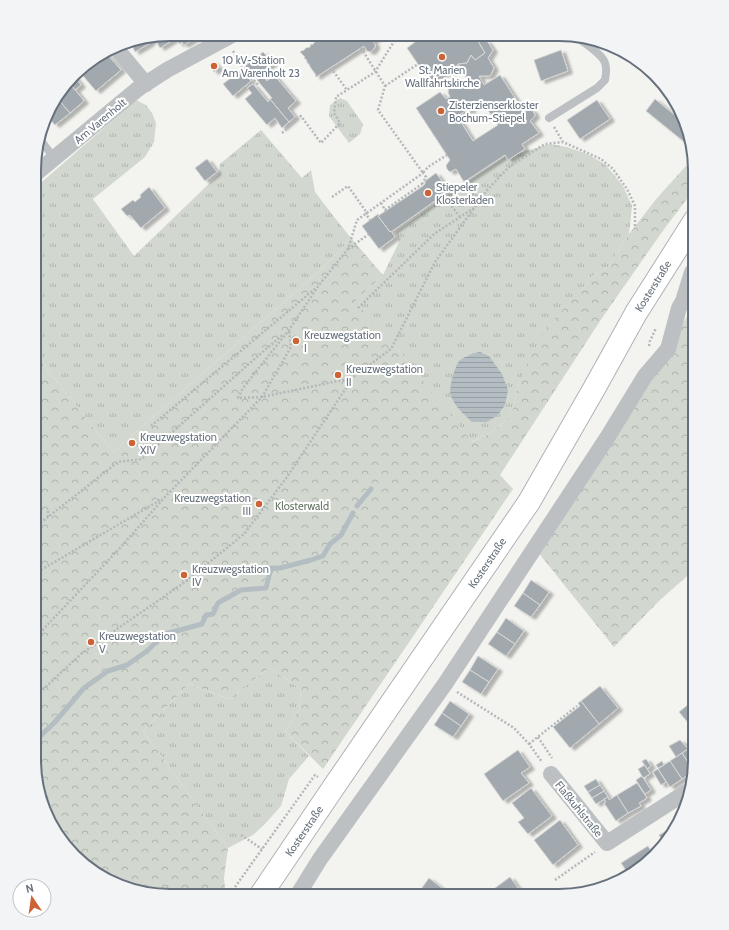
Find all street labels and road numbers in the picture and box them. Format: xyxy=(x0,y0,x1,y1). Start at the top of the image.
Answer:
street label: Am Varenholt xyxy=(71,95,129,147)
street label: Kosterstraße xyxy=(632,257,675,314)
street label: Kosterstraße xyxy=(465,535,509,591)
street label: Flaßkuhlstraße xyxy=(552,778,606,840)
street label: Kosterstraße xyxy=(282,803,326,859)

